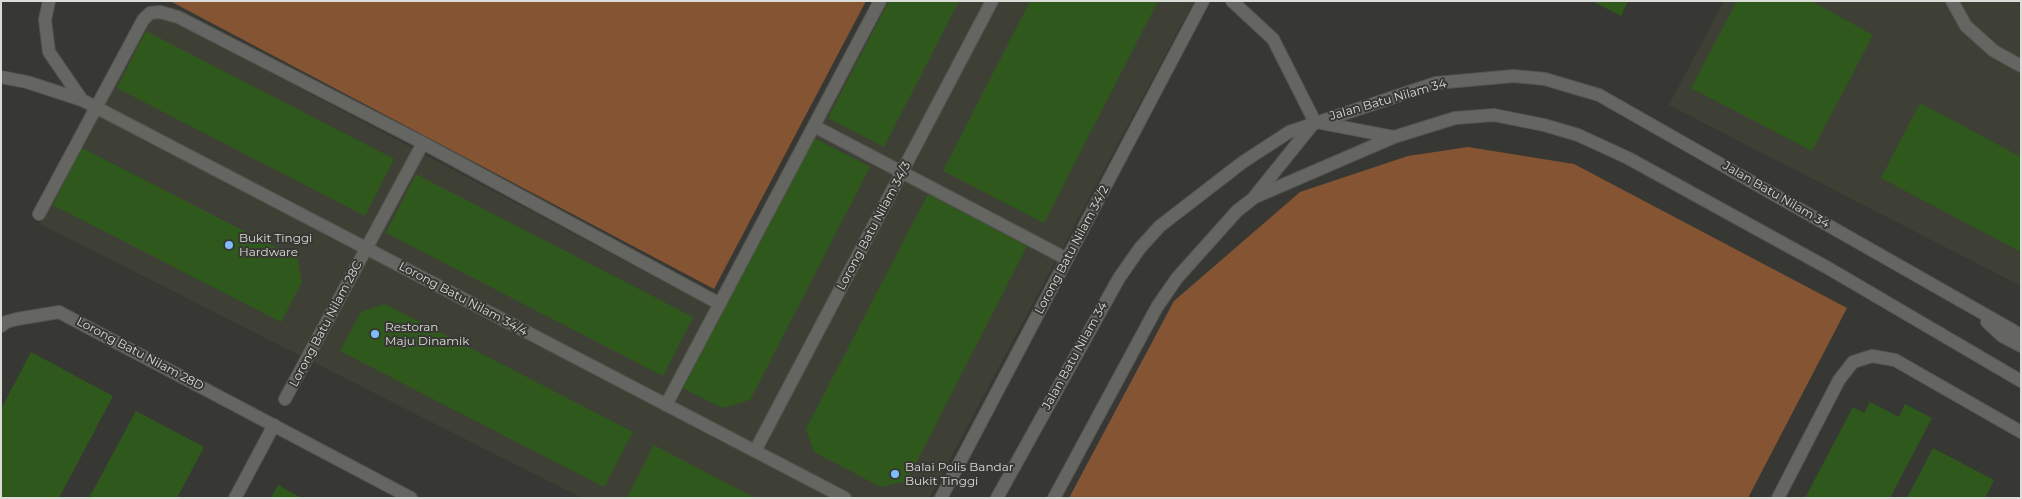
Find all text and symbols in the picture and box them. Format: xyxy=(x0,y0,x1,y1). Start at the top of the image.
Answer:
street label: Jalan Batu Nilam 34 xyxy=(1328,76,1448,124)
street label: Lorong Batu Nilam 34/3 xyxy=(834,159,914,293)
street label: Jalan Batu Nilam 34 xyxy=(1720,159,1832,231)
street label: Lorong Batu Nilam 34/2 xyxy=(1032,183,1112,317)
place label: Bukit Tinggi Hardware xyxy=(239,231,312,259)
marker: Bukit Tinggi Hardware xyxy=(223,239,235,251)
street label: Lorong Batu Nilam 28C xyxy=(287,259,365,389)
street label: Lorong Batu Nilam 34/4 xyxy=(396,259,530,339)
street label: Jalan Batu Nilam 34 xyxy=(1039,300,1111,412)
street label: Lorong Batu Nilam 28D xyxy=(74,314,206,394)
place label: Restoran Maju Dinamik xyxy=(385,320,470,348)
marker: Restoran Maju Dinamik xyxy=(369,328,381,340)
place label: Balai Polis Bandar Bukit Tinggi xyxy=(905,460,1014,488)
marker: Balai Polis Bandar Bukit Tinggi xyxy=(889,468,901,480)

